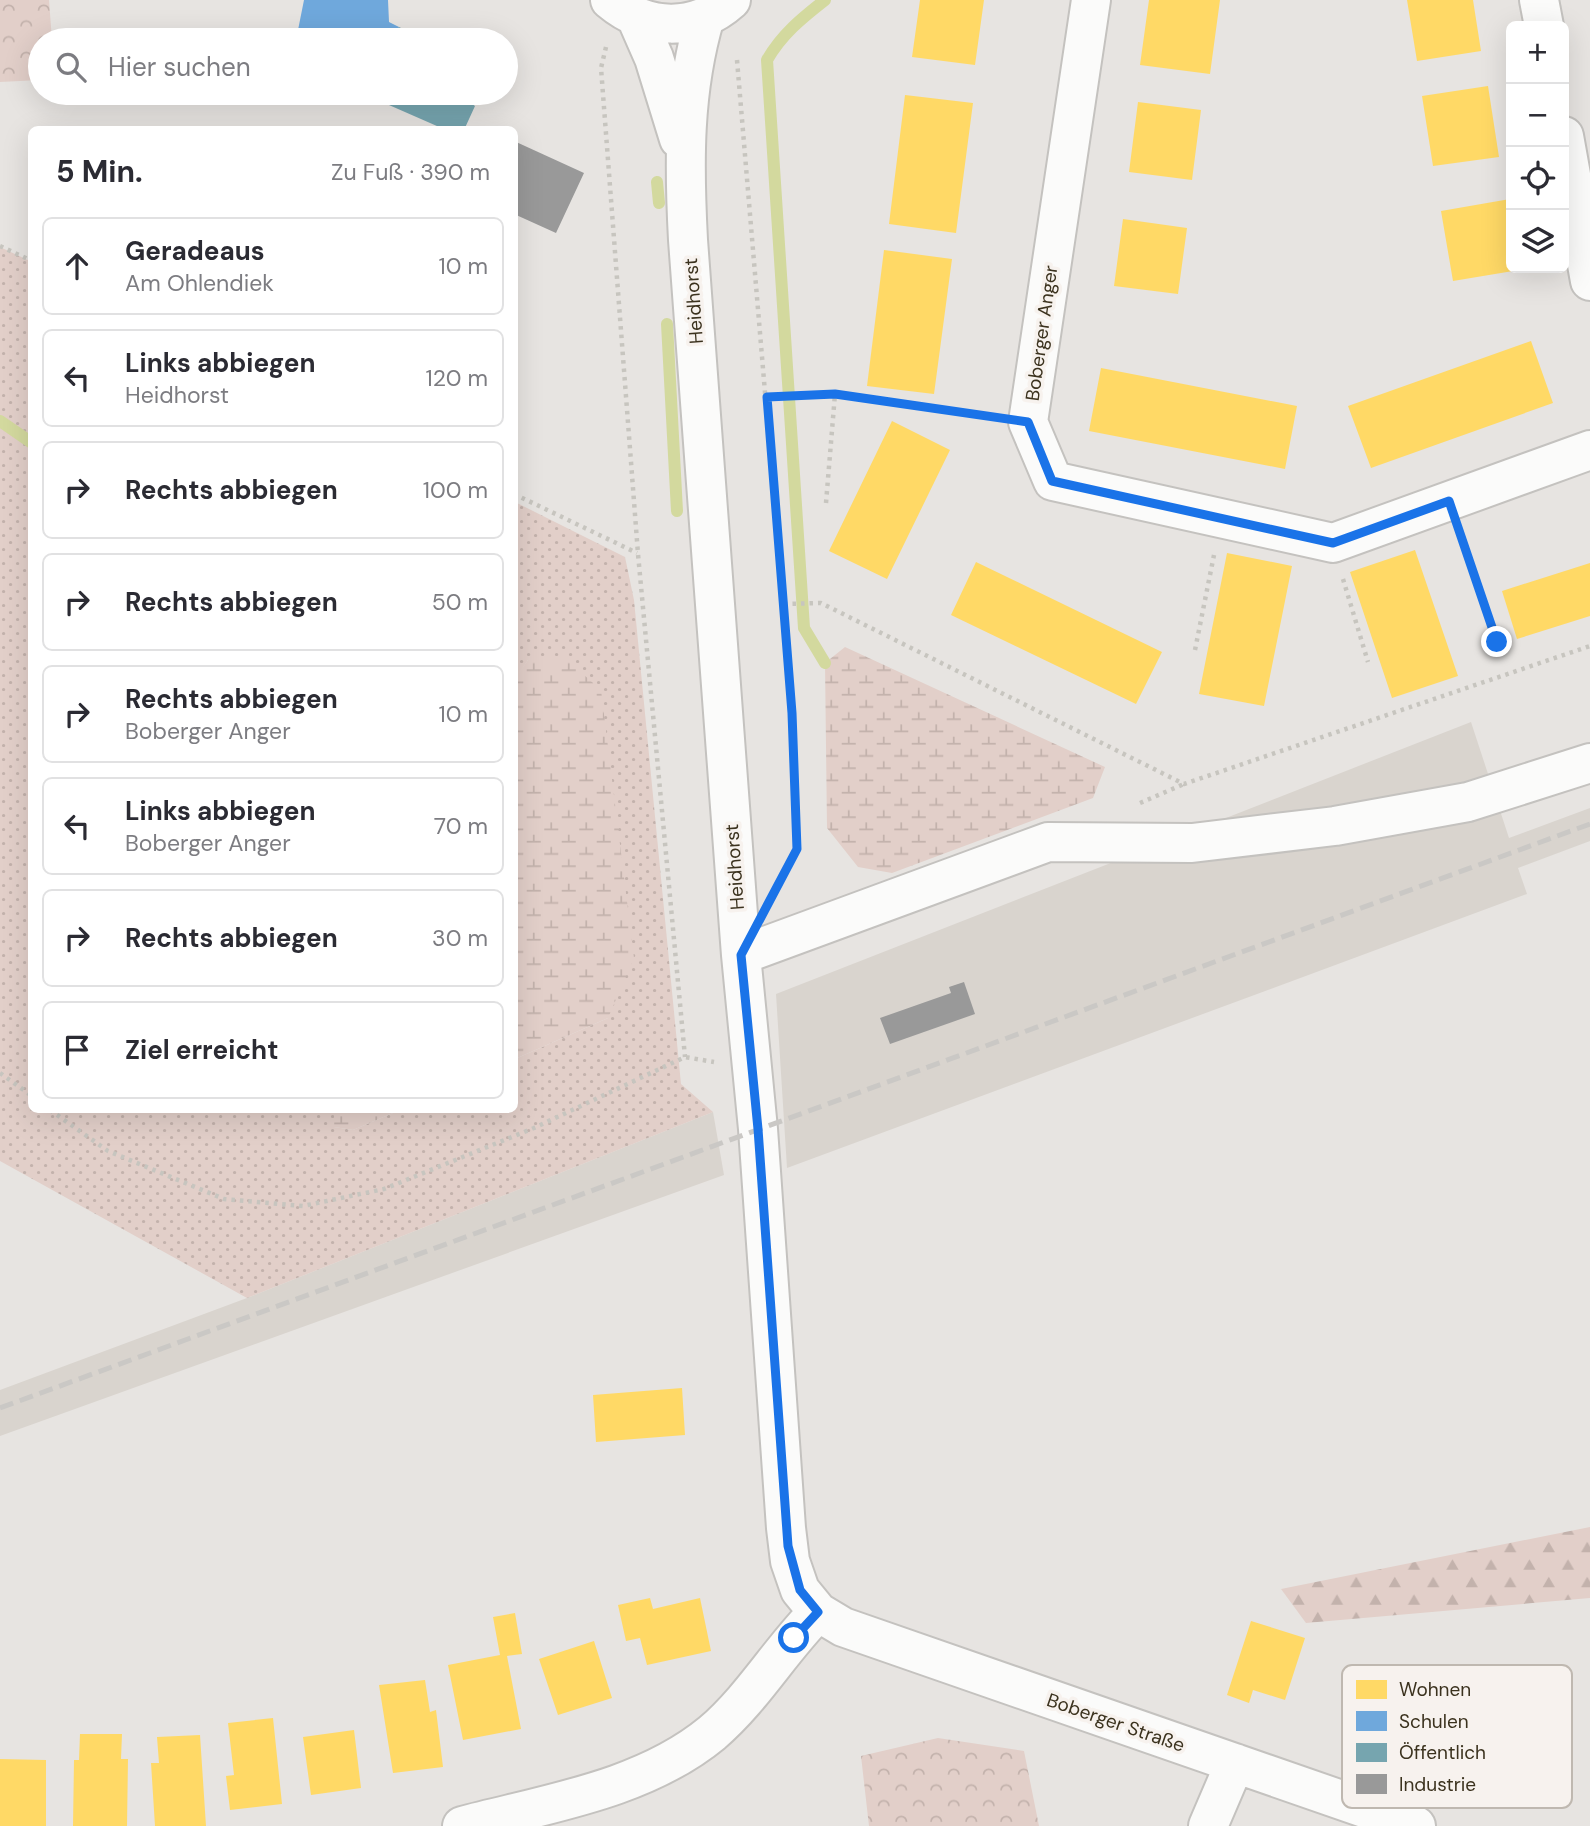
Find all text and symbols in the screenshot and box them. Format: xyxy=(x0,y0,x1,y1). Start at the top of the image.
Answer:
map controls xyxy=(1506,21,1569,273)
button: + xyxy=(1506,21,1569,84)
search box xyxy=(28,28,518,105)
icon: search xyxy=(52,48,90,86)
text: Hier suchen xyxy=(108,50,251,84)
button: − xyxy=(1506,84,1569,147)
button: locate xyxy=(1506,147,1569,210)
text: 5 Min. xyxy=(56,152,143,191)
text: Zu Fuß · 390 m xyxy=(331,157,490,187)
button: layers xyxy=(1506,210,1569,273)
text: Geradeaus xyxy=(125,234,265,268)
icon: ahead xyxy=(58,247,96,285)
text: 10 m xyxy=(438,251,488,281)
street label: Heidhorst xyxy=(678,257,709,345)
street label: Boberger Anger xyxy=(1020,264,1063,403)
text: Am Ohlendiek xyxy=(125,268,274,298)
text: Links abbiegen xyxy=(125,346,315,380)
icon: left xyxy=(58,359,96,397)
text: 120 m xyxy=(425,363,488,393)
text: Heidhorst xyxy=(125,380,229,410)
icon: right xyxy=(58,471,96,509)
text: Rechts abbiegen xyxy=(125,473,338,507)
text: 100 m xyxy=(423,475,488,505)
icon: right xyxy=(58,583,96,621)
text: Rechts abbiegen xyxy=(125,585,338,619)
text: 50 m xyxy=(432,587,488,617)
route end xyxy=(1481,626,1512,657)
text: Rechts abbiegen xyxy=(125,682,338,716)
icon: right xyxy=(58,695,96,733)
text: 10 m xyxy=(438,699,488,729)
text: Boberger Anger xyxy=(125,716,291,746)
text: Links abbiegen xyxy=(125,794,315,828)
icon: left xyxy=(58,807,96,845)
text: 70 m xyxy=(434,811,488,841)
street label: Heidhorst xyxy=(719,823,750,911)
text: Boberger Anger xyxy=(125,828,291,858)
icon: right xyxy=(58,919,96,957)
text: Rechts abbiegen xyxy=(125,921,338,955)
text: 30 m xyxy=(432,923,488,953)
icon: arrive xyxy=(58,1031,96,1069)
text: Ziel erreicht xyxy=(125,1033,278,1067)
route start xyxy=(778,1622,809,1653)
legend xyxy=(1342,1665,1572,1808)
text: Wohnen xyxy=(1399,1677,1471,1702)
street label: Boberger Straße xyxy=(1044,1687,1188,1758)
text: Schulen xyxy=(1399,1709,1469,1734)
text: Öffentlich xyxy=(1399,1740,1486,1765)
text: Industrie xyxy=(1399,1772,1476,1797)

